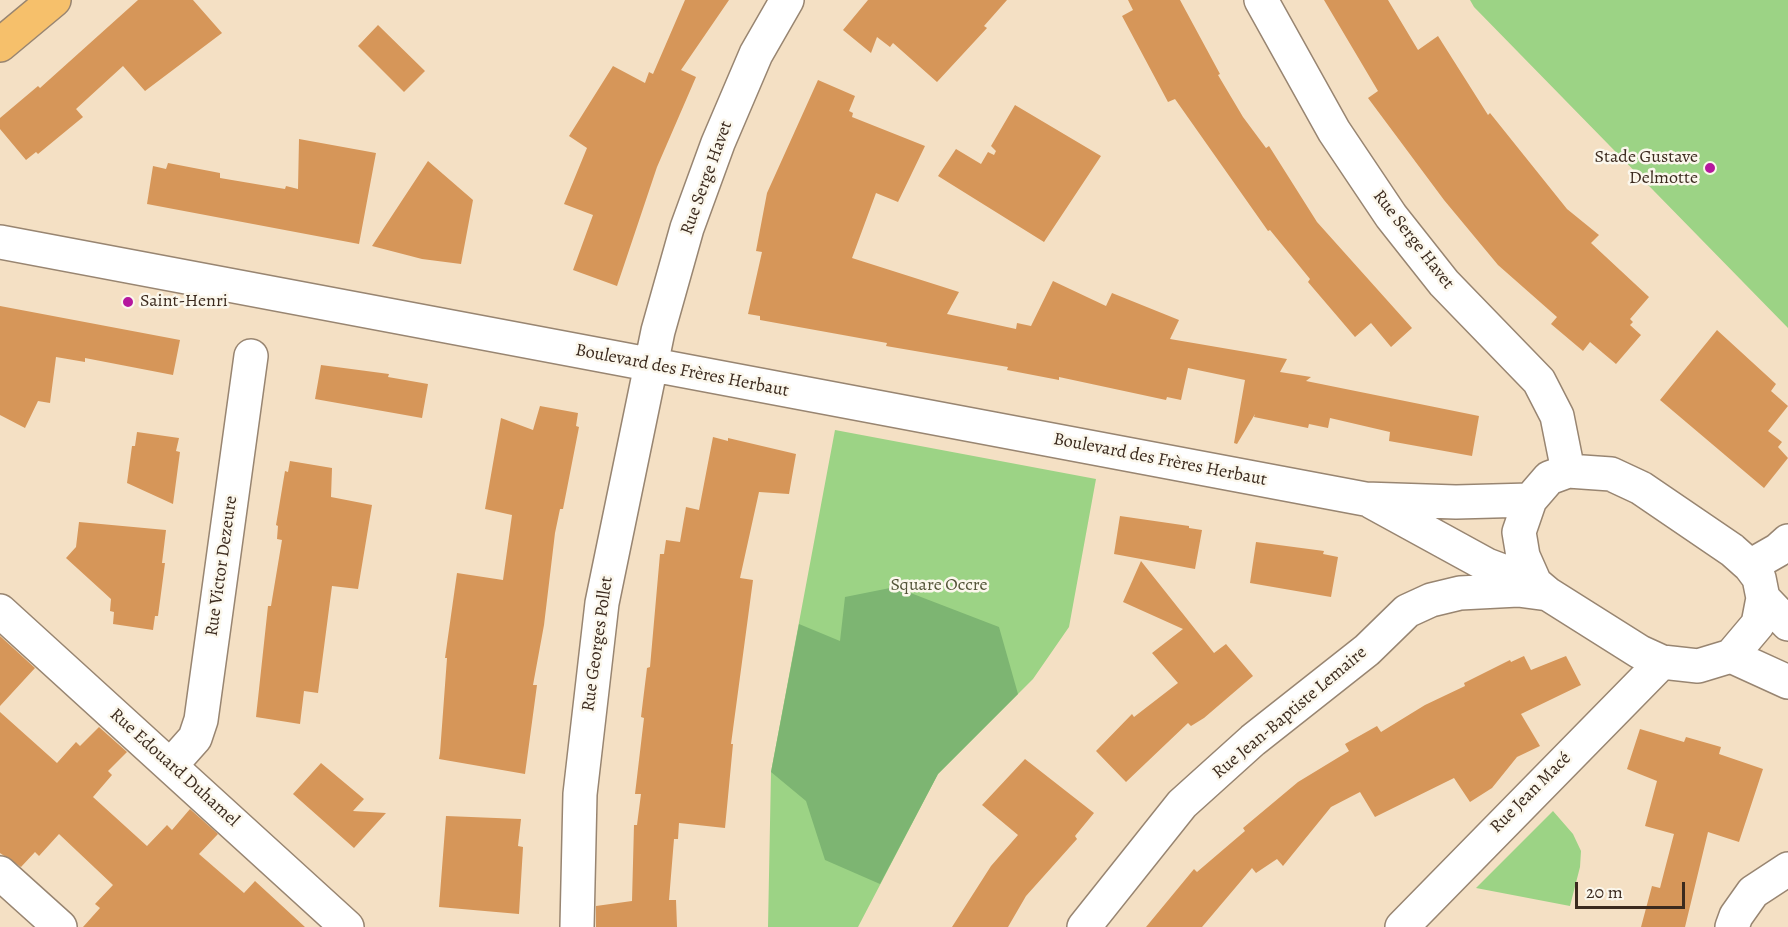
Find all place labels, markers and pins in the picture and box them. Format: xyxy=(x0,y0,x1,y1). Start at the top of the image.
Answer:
place label: Stade Gustave Delmotte xyxy=(1594,147,1698,190)
marker: Stade Gustave Delmotte xyxy=(1703,161,1717,175)
place label: Saint-Henri xyxy=(140,291,228,313)
marker: Saint-Henri xyxy=(121,295,135,309)

